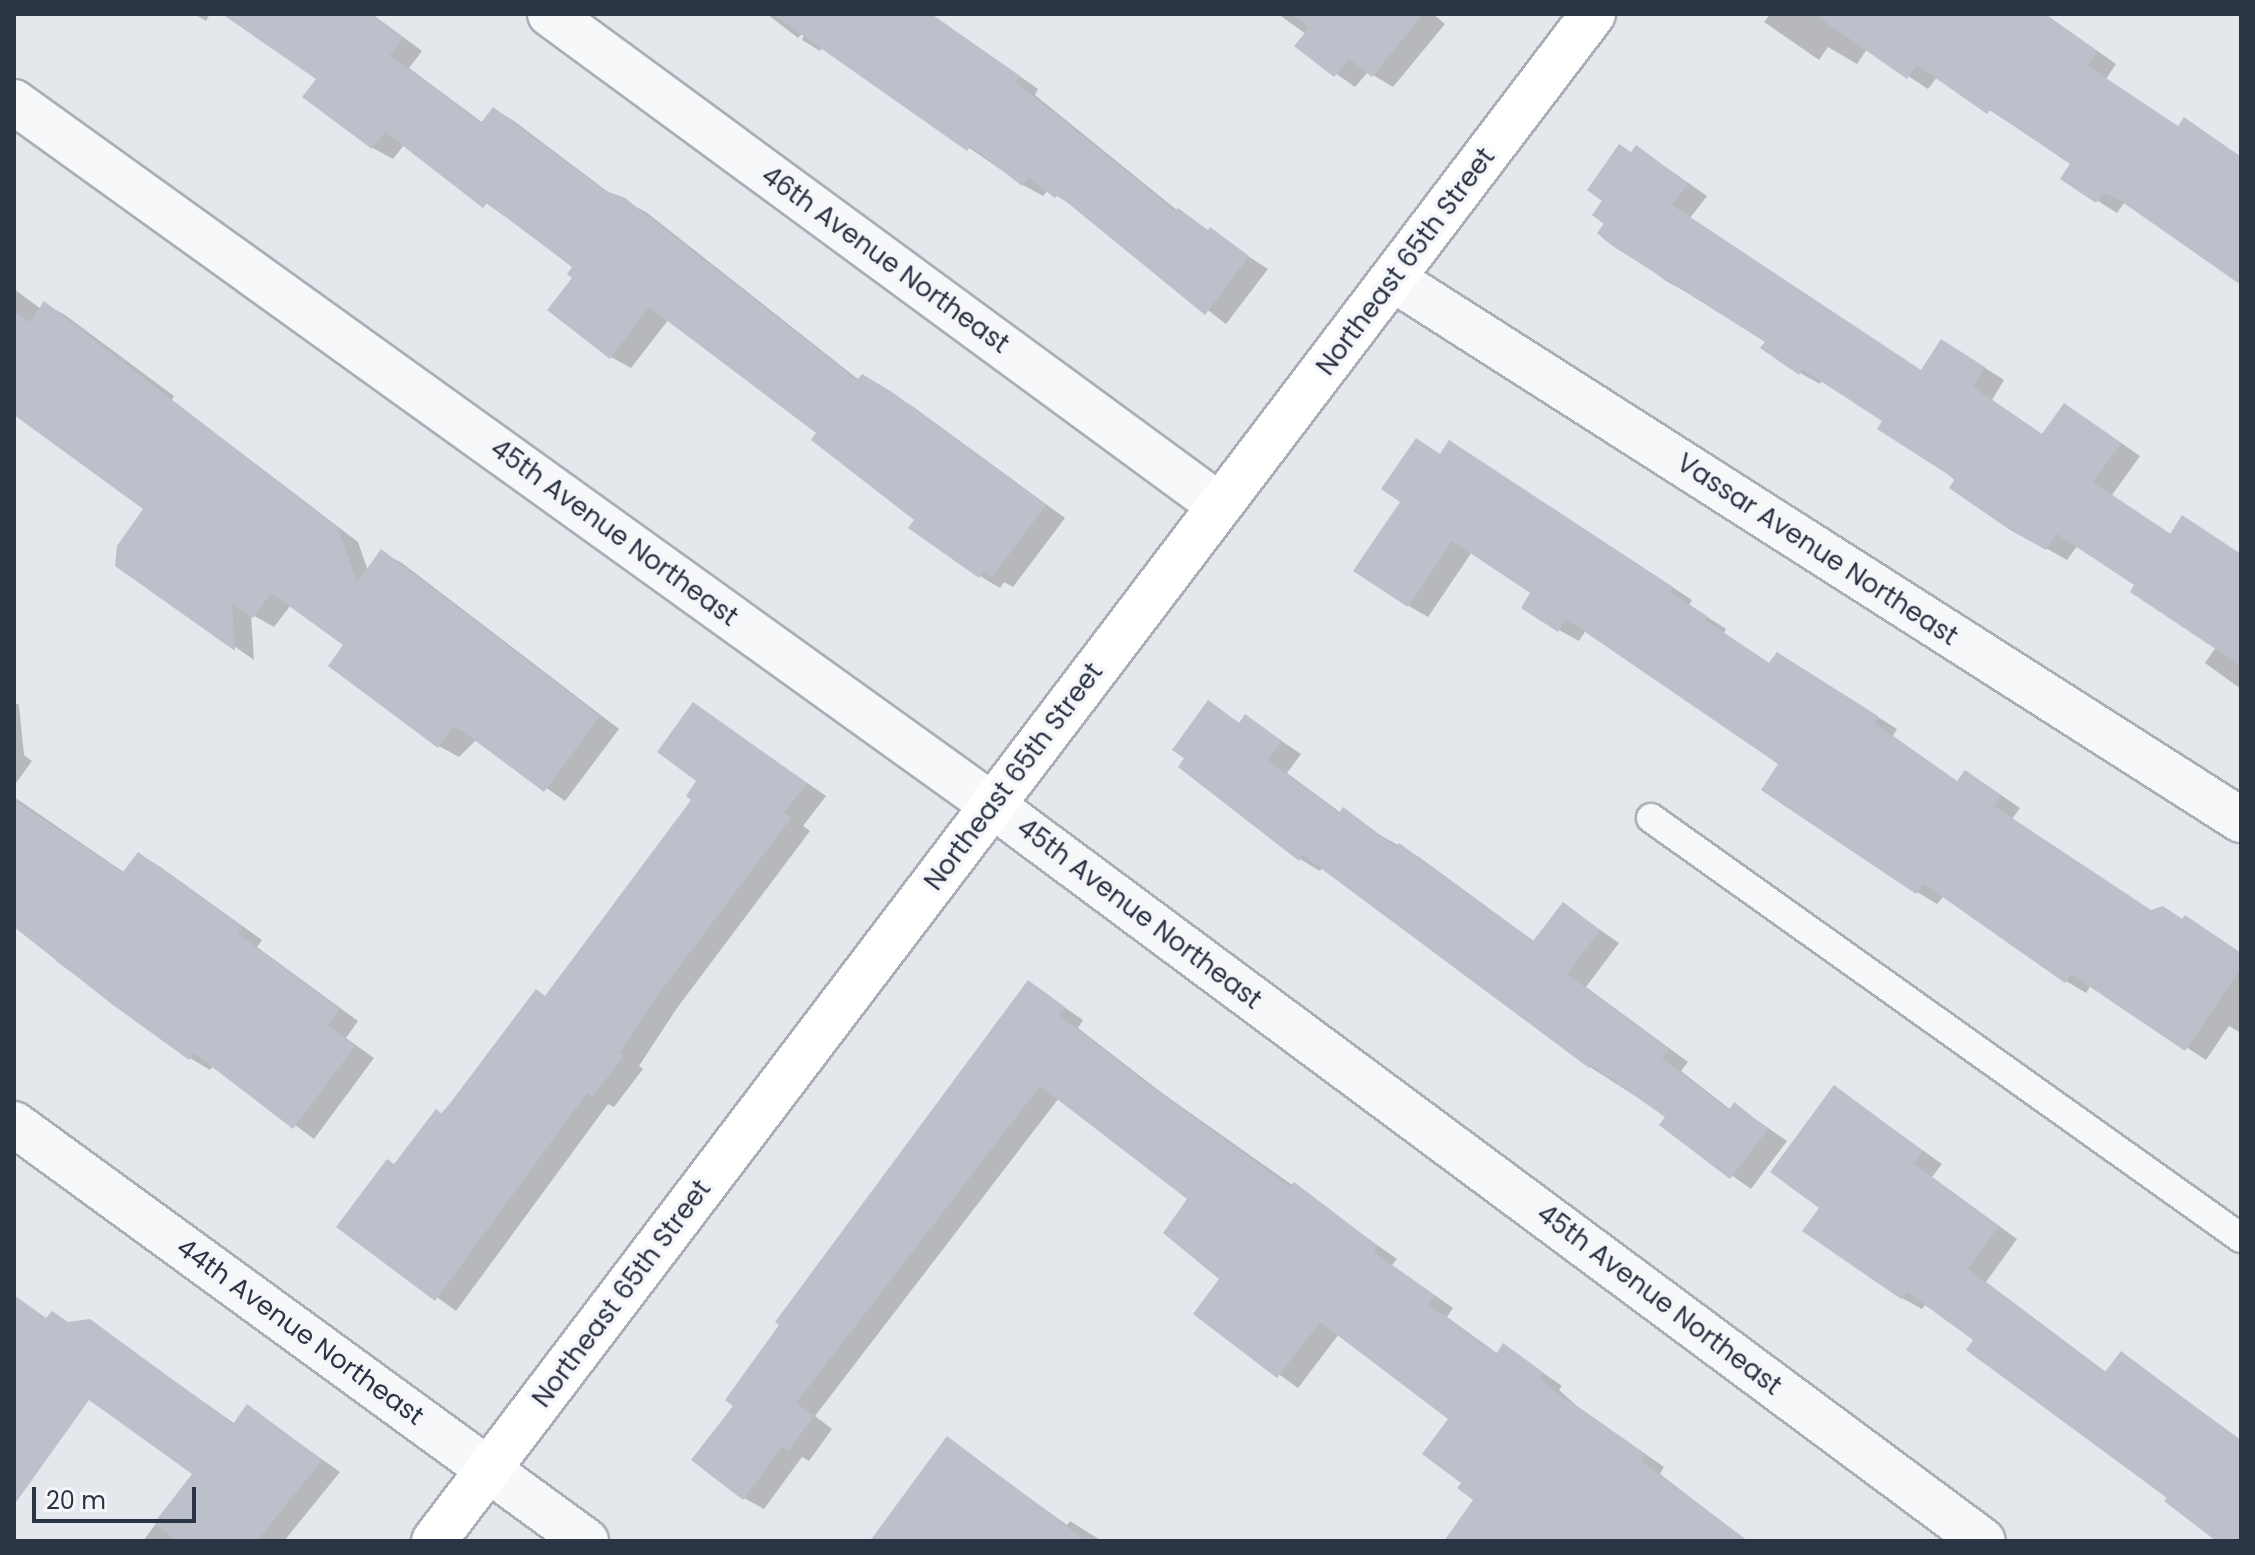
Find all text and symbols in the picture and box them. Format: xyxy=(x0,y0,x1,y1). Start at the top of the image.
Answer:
street label: Northeast 65th Street xyxy=(1310,142,1502,382)
street label: 46th Avenue Northeast xyxy=(755,160,1015,360)
street label: 45th Avenue Northeast xyxy=(484,433,744,633)
street label: Vassar Avenue Northeast xyxy=(1671,447,1963,653)
street label: Northeast 65th Street xyxy=(918,657,1110,897)
street label: 45th Avenue Northeast xyxy=(1011,812,1267,1016)
street label: Northeast 65th Street xyxy=(526,1174,718,1414)
street label: 45th Avenue Northeast xyxy=(1531,1198,1787,1402)
street label: 44th Avenue Northeast xyxy=(170,1232,430,1432)
scale bar xyxy=(36,1471,200,1521)
text: 20 m xyxy=(46,1484,106,1517)

